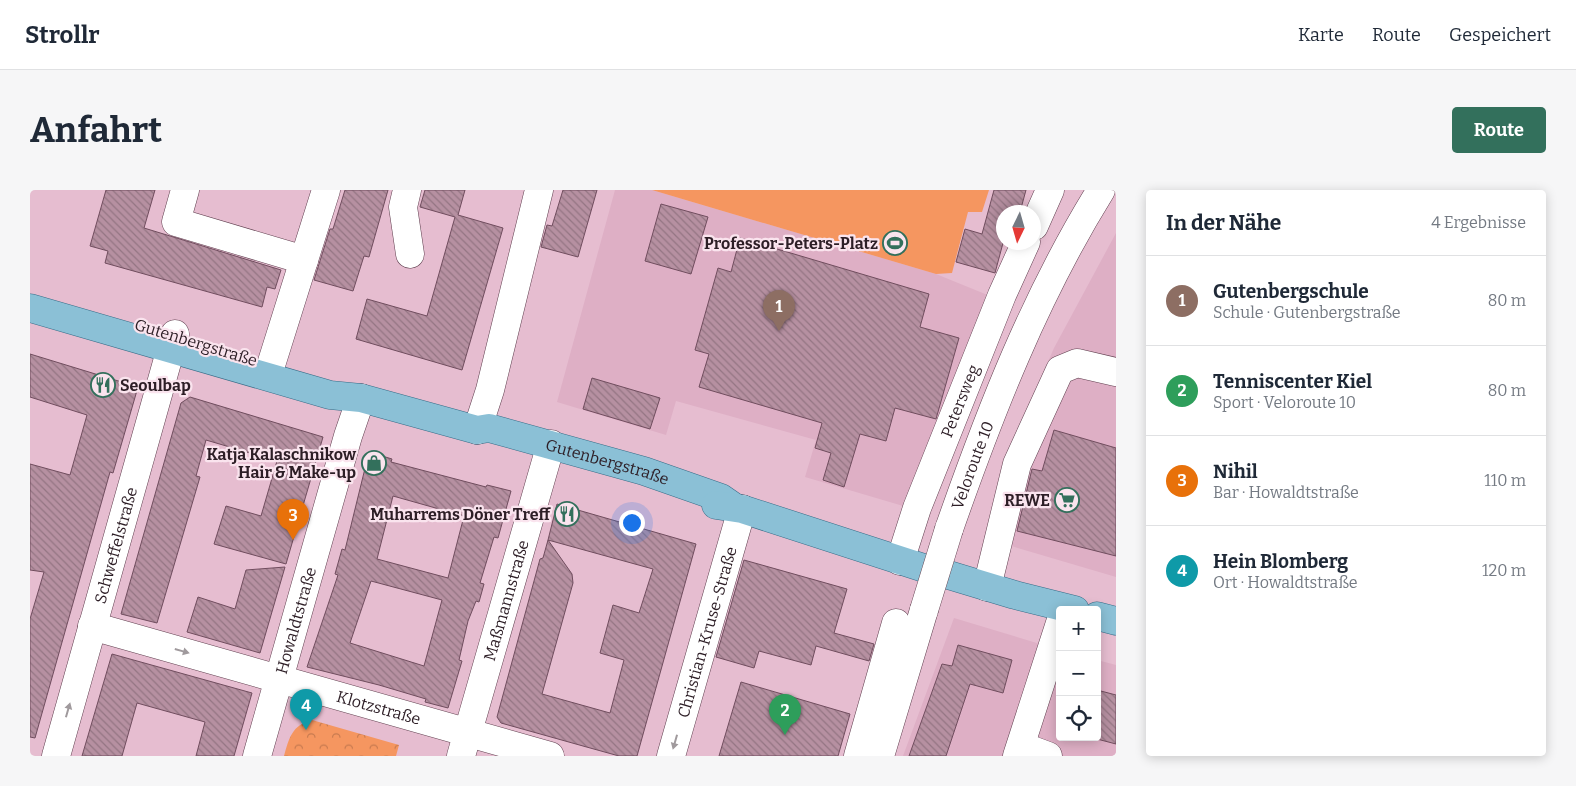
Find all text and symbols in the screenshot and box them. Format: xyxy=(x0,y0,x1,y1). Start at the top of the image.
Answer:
text: Strollr xyxy=(25,21,100,49)
text: Karte xyxy=(1298,24,1344,46)
text: Route xyxy=(1372,24,1421,46)
text: Gespeichert xyxy=(1449,24,1551,46)
button: Route xyxy=(1452,107,1546,153)
text: Anfahrt xyxy=(30,109,162,151)
north arrow xyxy=(996,205,1041,250)
text: In der Nähe xyxy=(1166,210,1281,236)
text: 4 Ergebnisse xyxy=(1431,213,1526,232)
sports icon: Professor-Peters-Platz xyxy=(882,230,908,256)
place label: Professor-Peters-Platz xyxy=(704,234,878,253)
text: Gutenbergschule xyxy=(1213,280,1369,303)
pin: 1 xyxy=(763,290,795,331)
text: 1 xyxy=(1179,291,1185,310)
text: 80 m xyxy=(1488,291,1526,310)
text: Schule · Gutenbergstraße xyxy=(1213,303,1401,322)
street label: Gutenbergstraße xyxy=(132,315,259,370)
street label: Petersweg xyxy=(937,362,983,440)
text: Tenniscenter Kiel xyxy=(1213,370,1372,393)
restaurant icon: Seoulbap xyxy=(90,372,116,398)
place label: Seoulbap xyxy=(120,376,191,395)
text: 2 xyxy=(1177,381,1187,400)
text: 80 m xyxy=(1488,381,1526,400)
text: Sport · Veloroute 10 xyxy=(1213,393,1356,412)
street label: Veloroute 10 xyxy=(948,418,998,512)
street label: Gutenbergstraße xyxy=(543,435,671,489)
place label: Katja Kalaschnikow Hair & Make-up xyxy=(206,445,357,482)
shop icon: Katja Kalaschnikow Hair & Make-up xyxy=(361,450,387,476)
text: Nihil xyxy=(1213,460,1258,483)
text: 3 xyxy=(1177,471,1187,490)
text: 110 m xyxy=(1484,471,1526,490)
text: Bar · Howaldtstraße xyxy=(1213,483,1359,502)
street label: Schweffelstraße xyxy=(90,485,141,606)
supermarket icon: REWE xyxy=(1054,487,1080,513)
place label: REWE xyxy=(1004,491,1050,510)
pin: 3 xyxy=(277,499,309,540)
restaurant icon: Muharrems Döner Treff xyxy=(554,501,580,527)
place label: Muharrems Döner Treff xyxy=(370,505,551,524)
your location xyxy=(619,510,645,536)
street label: Maßmannstraße xyxy=(480,538,533,663)
street label: Christian-Kruse-Straße xyxy=(674,544,741,720)
text: Hein Blomberg xyxy=(1213,550,1348,573)
text: 4 xyxy=(1177,561,1187,580)
text: 120 m xyxy=(1482,561,1526,580)
street label: Howaldtstraße xyxy=(272,565,320,676)
text: Ort · Howaldtstraße xyxy=(1213,573,1357,592)
map controls xyxy=(1056,606,1101,741)
button: + xyxy=(1056,606,1101,651)
one-way arrow xyxy=(175,648,190,656)
button: − xyxy=(1056,651,1101,696)
street label: Klotzstraße xyxy=(334,687,423,729)
pin: 4 xyxy=(290,689,322,730)
pin: 2 xyxy=(769,694,801,735)
button: locate xyxy=(1056,696,1101,741)
one-way arrow xyxy=(65,703,73,718)
one-way arrow xyxy=(671,735,679,750)

